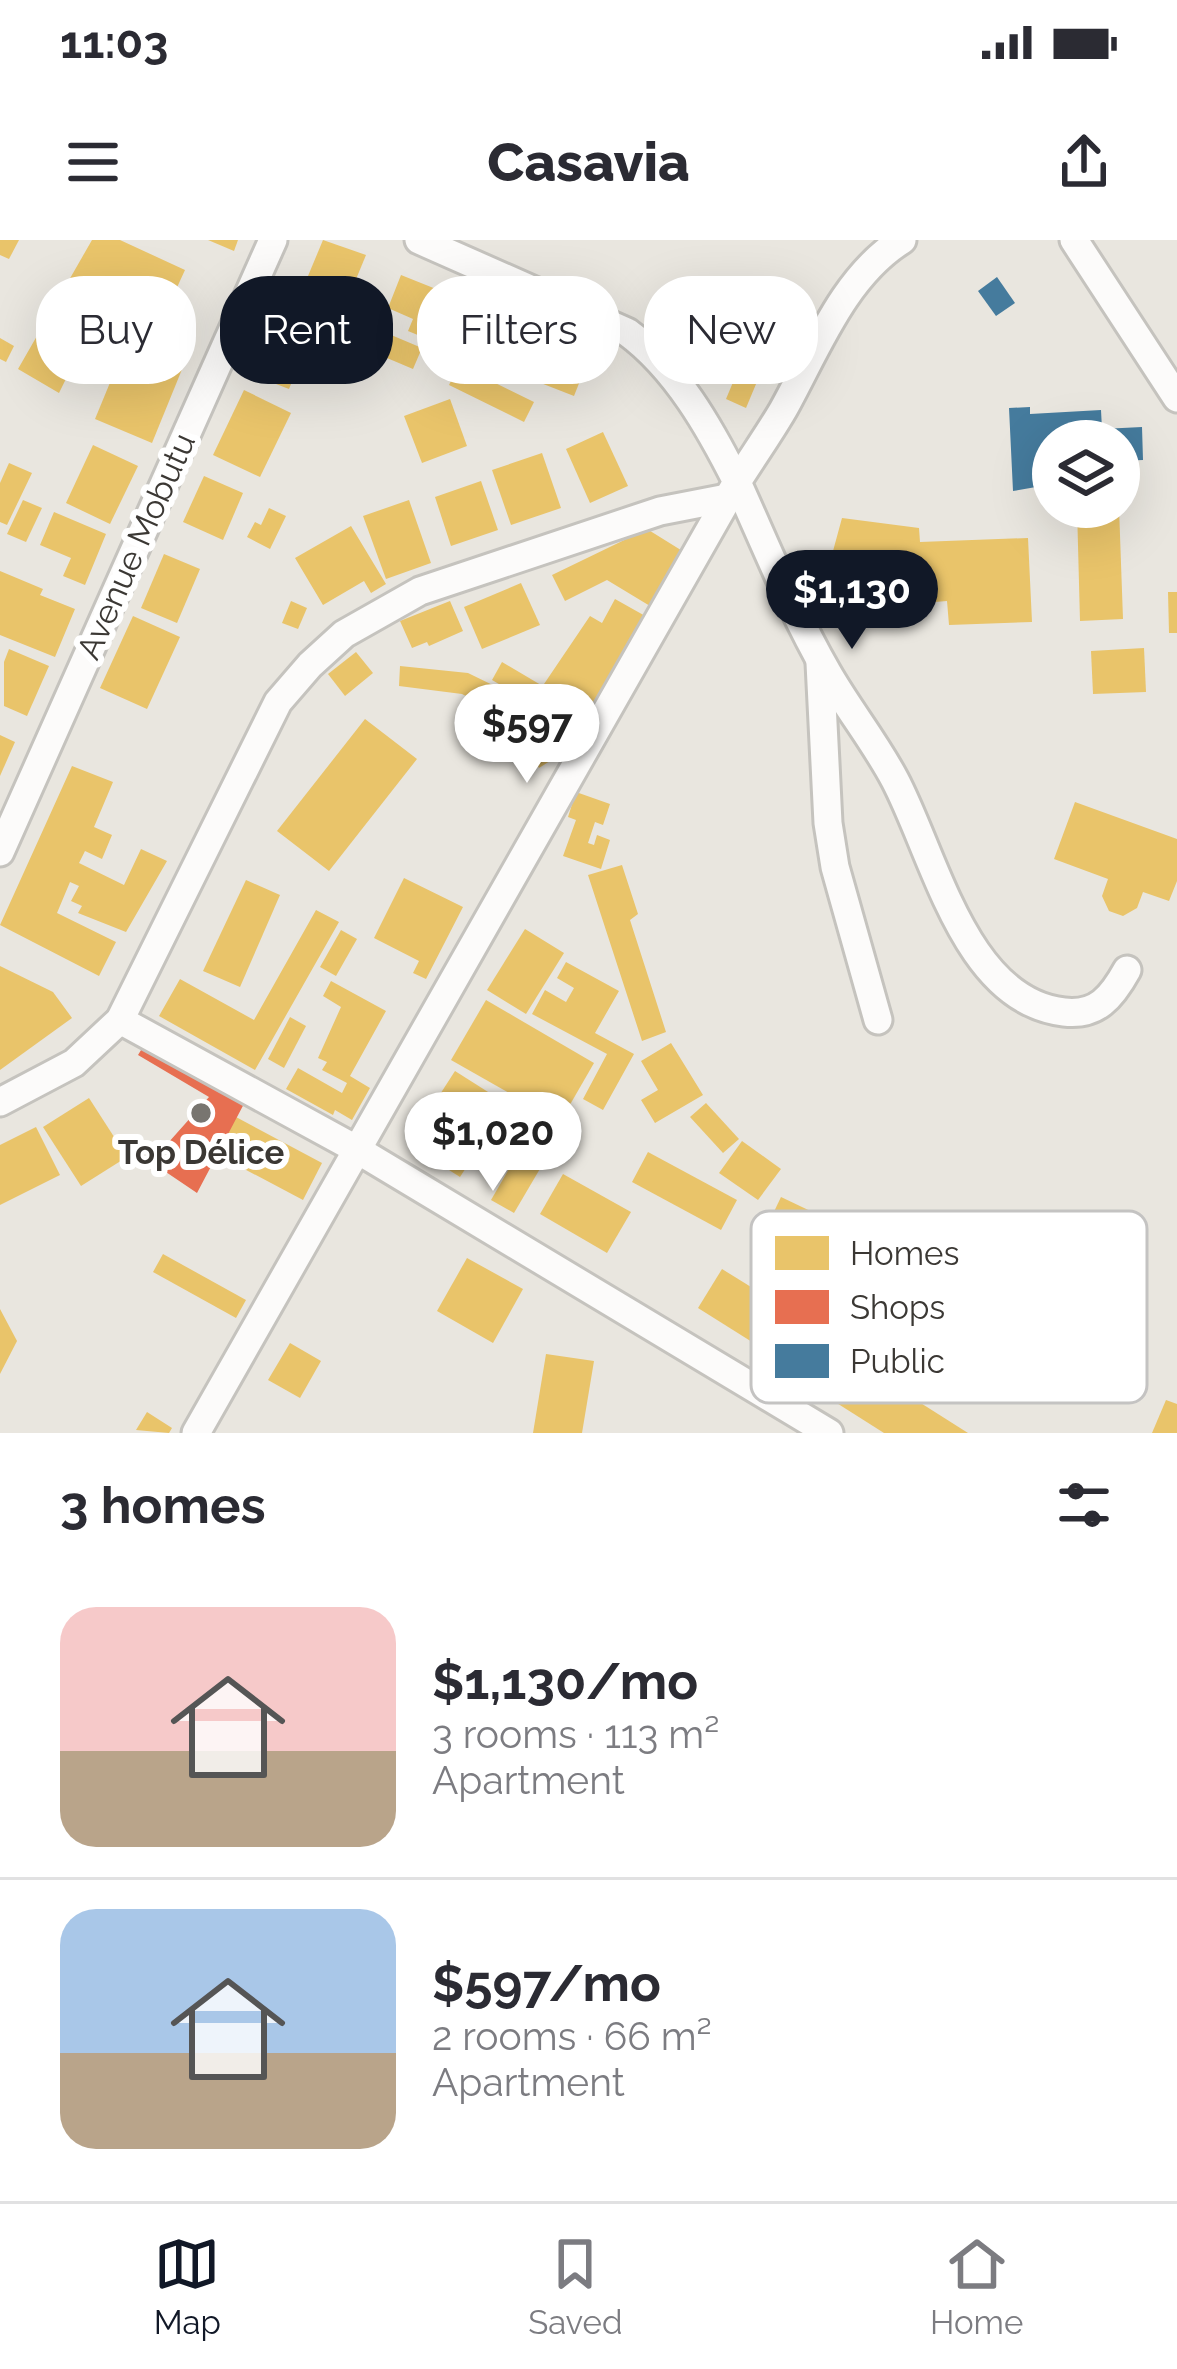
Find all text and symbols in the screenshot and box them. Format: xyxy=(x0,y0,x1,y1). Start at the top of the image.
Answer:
text: 11:03 xyxy=(60,16,168,69)
icon: menu xyxy=(60,129,126,195)
icon: share xyxy=(1051,129,1117,195)
text: Casavia xyxy=(487,130,690,194)
chip: Buy xyxy=(36,276,196,384)
chip: Rent xyxy=(220,276,393,384)
chip: Filters xyxy=(417,276,620,384)
chip: New xyxy=(644,276,818,384)
map controls xyxy=(1032,420,1140,528)
button: layers xyxy=(1032,420,1140,528)
street label: Avenue Mobutu xyxy=(69,427,203,665)
pin: $1,130 xyxy=(754,550,950,652)
text: $1,130 xyxy=(793,566,911,612)
pin: $597 xyxy=(456,684,598,786)
text: $597 xyxy=(481,700,573,746)
pin: $1,020 xyxy=(395,1092,591,1194)
marker: Top Délice xyxy=(188,1100,214,1126)
text: $1,020 xyxy=(432,1108,554,1154)
place label: Top Délice xyxy=(118,1133,284,1172)
legend xyxy=(751,1211,1147,1403)
text: Homes xyxy=(850,1234,959,1273)
text: Shops xyxy=(850,1288,945,1327)
text: Public xyxy=(850,1342,945,1381)
icon: filters xyxy=(1051,1472,1117,1538)
text: 3 homes xyxy=(60,1475,266,1535)
text: $1,130/mo xyxy=(432,1651,698,1711)
icon: home xyxy=(156,1655,300,1799)
text: 3 rooms · 113 m² xyxy=(432,1711,719,1757)
text: Apartment xyxy=(432,1757,625,1803)
text: $597/mo xyxy=(432,1953,661,2013)
icon: home xyxy=(156,1957,300,2101)
text: 2 rooms · 66 m² xyxy=(432,2013,712,2059)
text: Apartment xyxy=(432,2059,625,2105)
tab: Map xyxy=(154,2231,221,2342)
tab: Saved xyxy=(528,2231,623,2342)
tab: Home xyxy=(930,2231,1023,2342)

